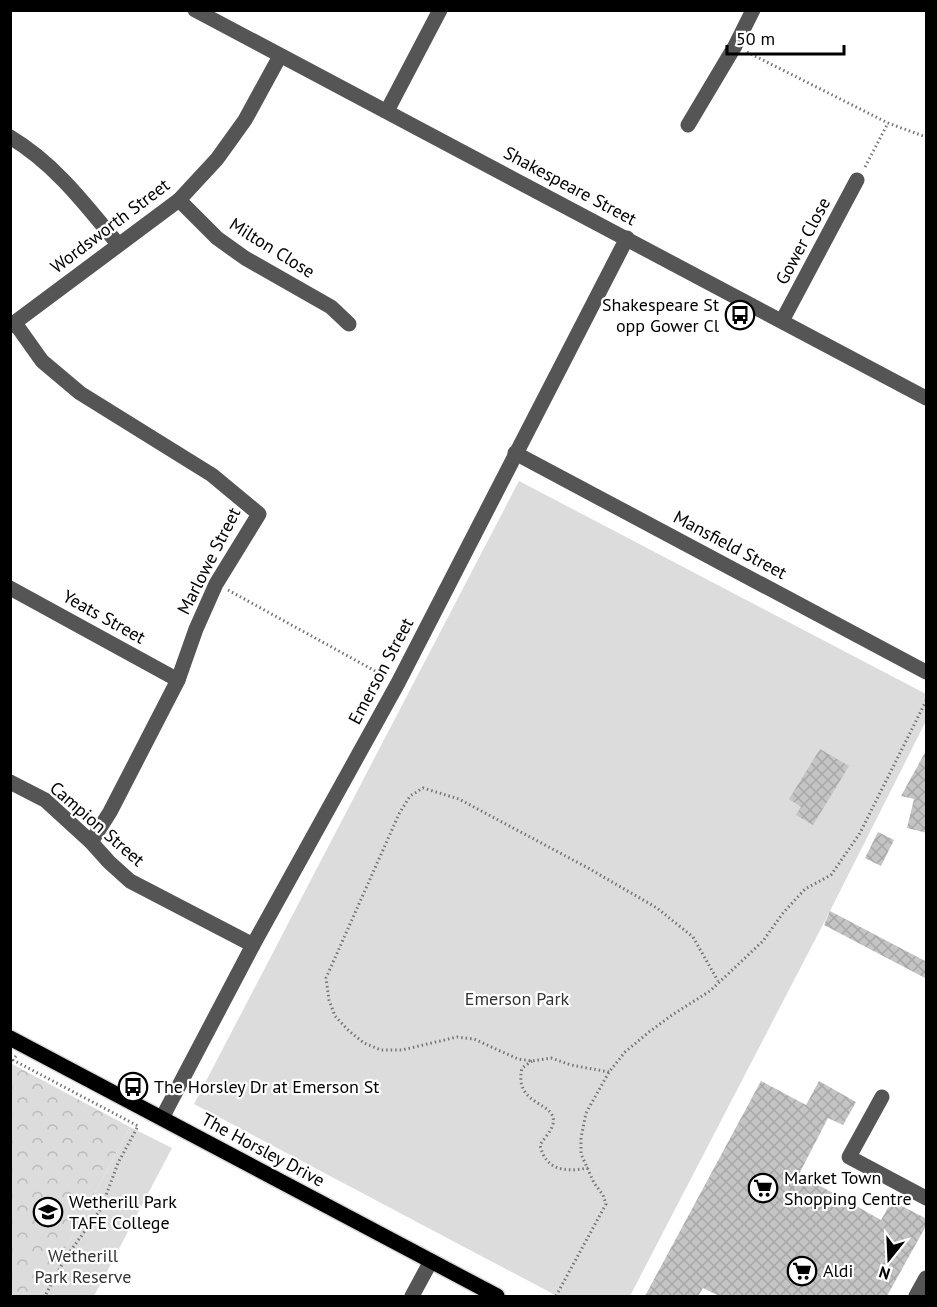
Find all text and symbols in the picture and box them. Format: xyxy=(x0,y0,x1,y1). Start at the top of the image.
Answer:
scale bar xyxy=(727,18,844,56)
text: 50 m xyxy=(736,27,775,50)
street label: Shakespeare Street xyxy=(500,141,641,230)
street label: Wordsworth Street xyxy=(46,173,174,278)
street label: Gower Close xyxy=(770,193,835,288)
street label: Milton Close xyxy=(225,212,319,283)
place label: Shakespeare St opp Gower Cl xyxy=(602,293,720,337)
bus stop icon: Shakespeare St opp Gower Cl xyxy=(724,299,756,331)
street label: Marlowe Street xyxy=(172,503,245,618)
street label: Mansfield Street xyxy=(670,505,791,584)
street label: Yeats Street xyxy=(59,584,150,649)
street label: Emerson Street xyxy=(343,614,418,728)
street label: Campion Street xyxy=(45,776,150,871)
park label: Emerson Park xyxy=(465,987,570,1010)
bus stop icon: The Horsley Dr at Emerson St xyxy=(117,1071,149,1103)
place label: The Horsley Dr at Emerson St xyxy=(154,1075,379,1098)
street label: The Horsley Drive xyxy=(198,1107,329,1192)
place label: Market Town Shopping Centre xyxy=(784,1166,912,1210)
supermarket icon: Market Town Shopping Centre xyxy=(747,1172,779,1204)
place label: Wetherill Park TAFE College xyxy=(69,1190,177,1234)
school or university icon: Wetherill Park TAFE College xyxy=(32,1196,64,1228)
north arrow xyxy=(859,1229,919,1289)
park label: Wetherill Park Reserve xyxy=(35,1244,131,1288)
supermarket icon: Aldi xyxy=(786,1255,818,1287)
place label: Aldi xyxy=(823,1259,853,1282)
text: N xyxy=(876,1262,892,1284)

